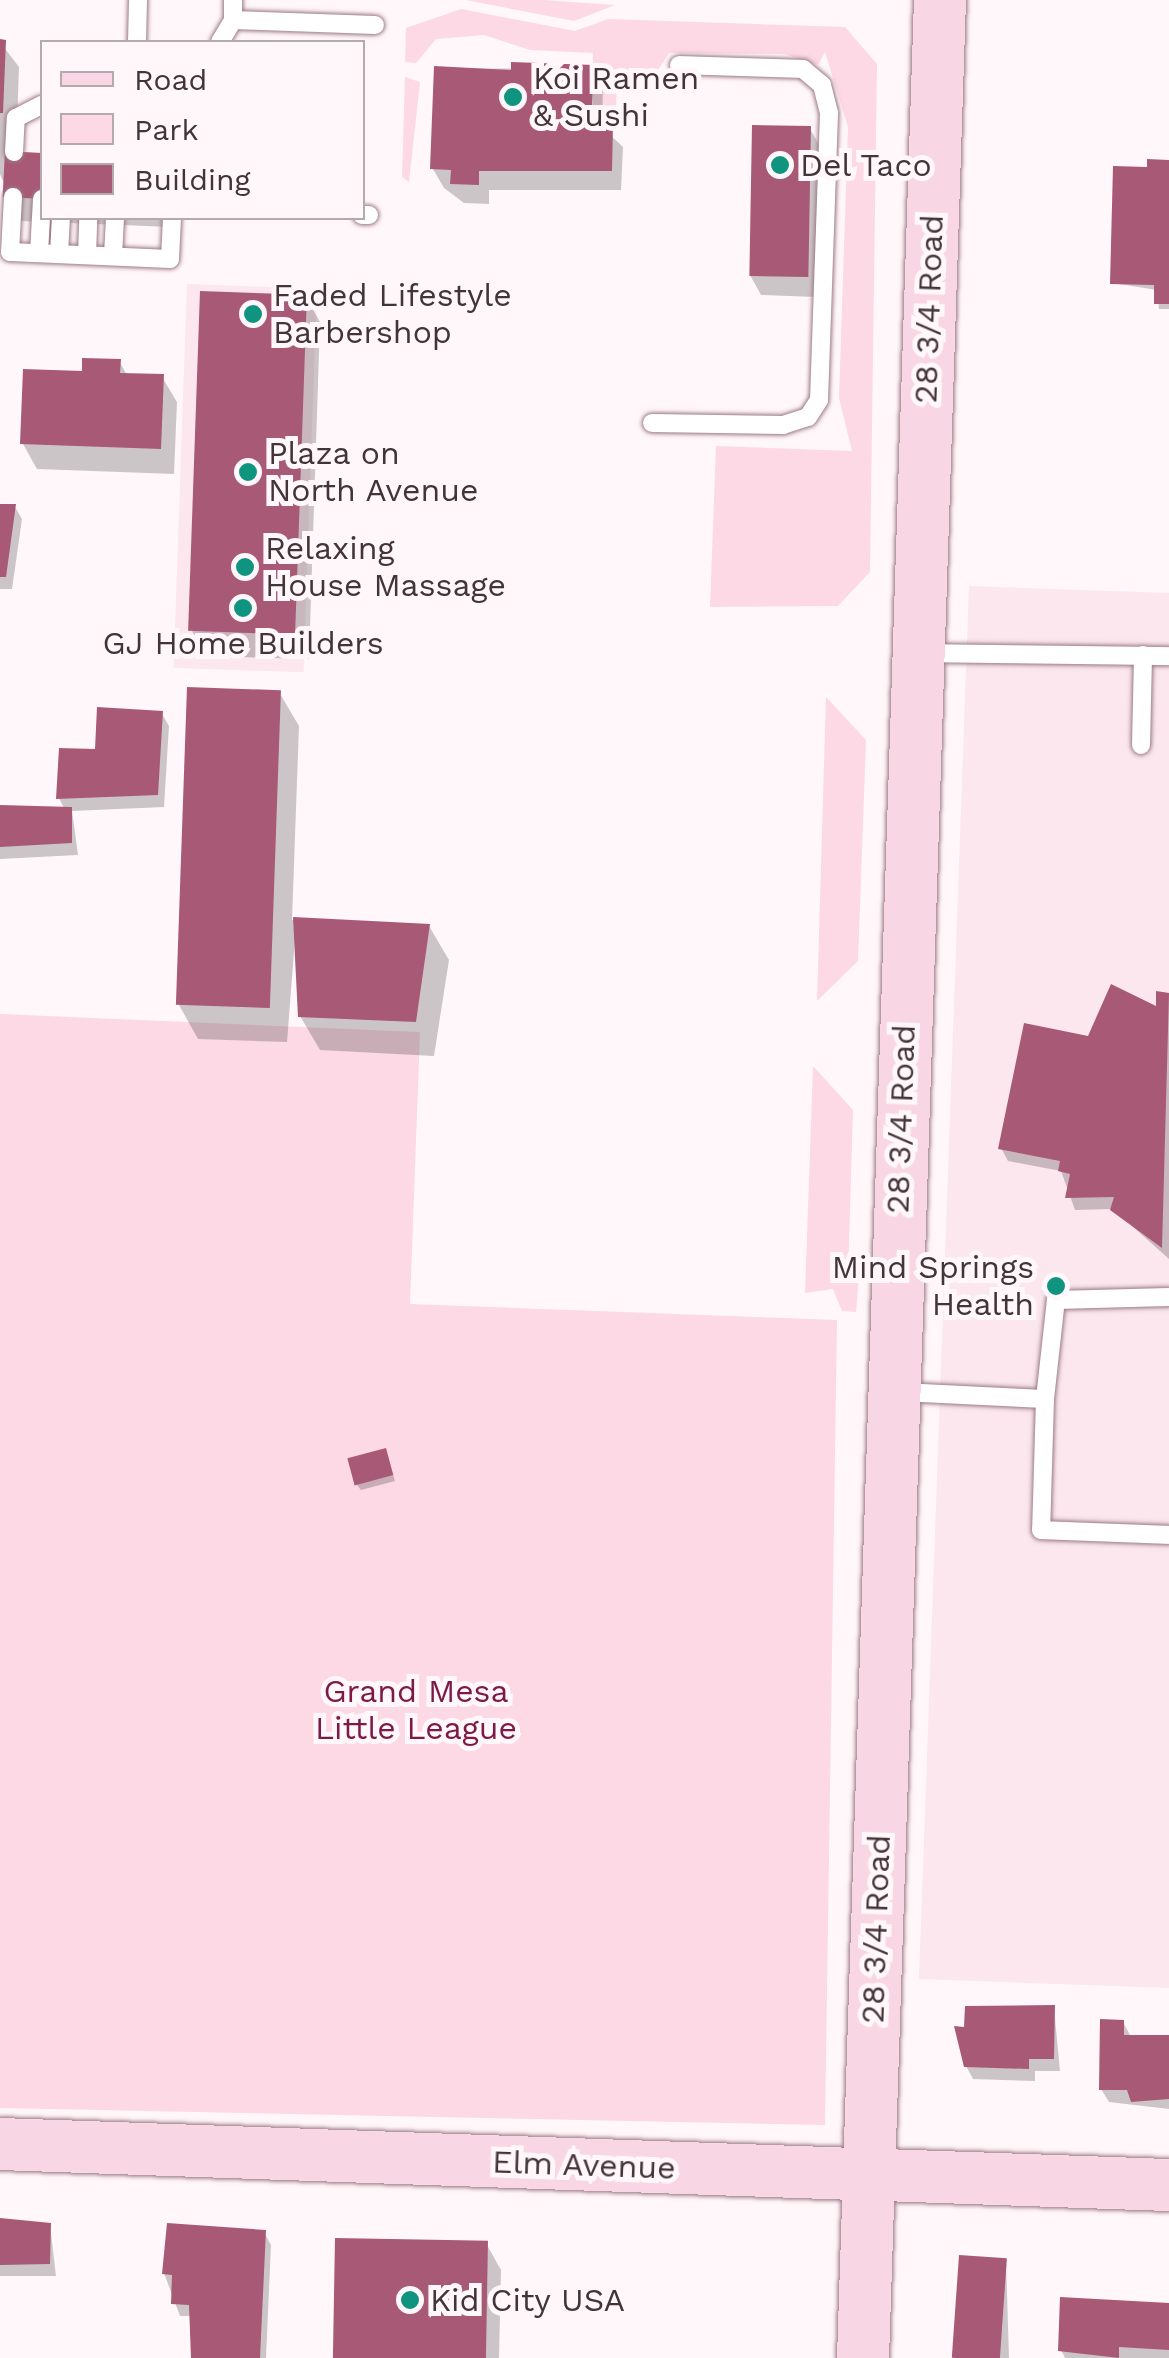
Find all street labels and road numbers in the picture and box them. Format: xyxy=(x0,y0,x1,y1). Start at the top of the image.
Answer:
street label: 28 3/4 Road xyxy=(907,214,951,404)
street label: 28 3/4 Road xyxy=(879,1024,923,1214)
street label: 28 3/4 Road xyxy=(854,1834,898,2024)
street label: Elm Avenue xyxy=(491,2143,677,2187)

